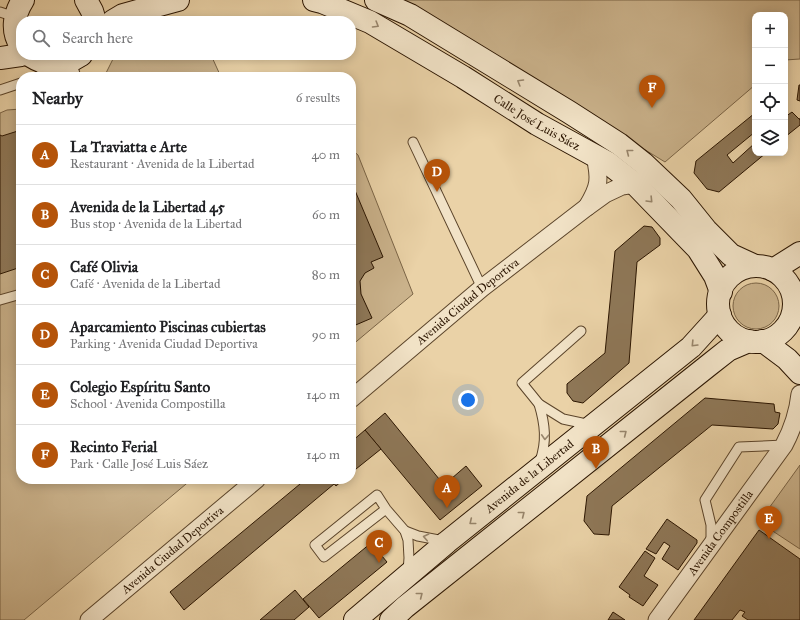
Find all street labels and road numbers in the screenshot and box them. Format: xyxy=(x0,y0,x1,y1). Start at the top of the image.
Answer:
street label: Calle José Luis Sáez xyxy=(491,91,583,154)
street label: Avenida Ciudad Deportiva xyxy=(413,255,522,348)
street label: Avenida de la Libertad xyxy=(482,437,576,516)
street label: Avenida Compostilla xyxy=(684,487,757,579)
street label: Avenida Ciudad Deportiva xyxy=(118,503,227,597)

